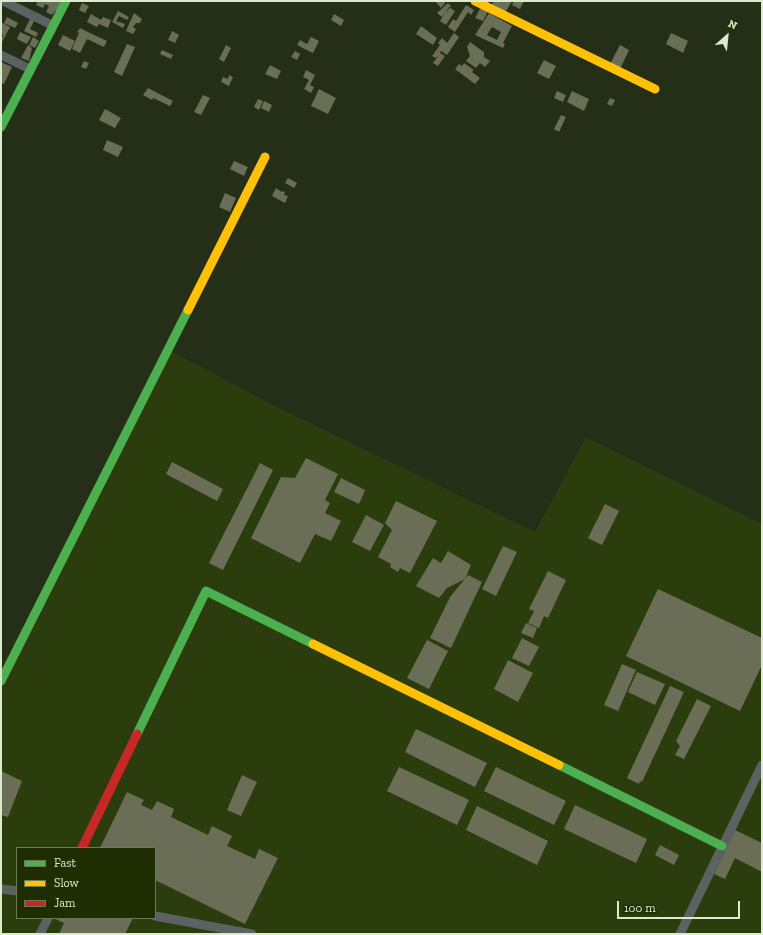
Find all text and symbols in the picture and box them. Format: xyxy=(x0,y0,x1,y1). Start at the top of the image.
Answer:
north arrow xyxy=(707,16,747,56)
text: N xyxy=(726,17,739,33)
legend xyxy=(16,847,156,919)
text: Fast xyxy=(54,856,76,870)
text: Slow xyxy=(54,876,79,890)
scale bar xyxy=(619,893,742,919)
text: Jam xyxy=(54,896,75,910)
text: 100 m xyxy=(624,901,656,915)

